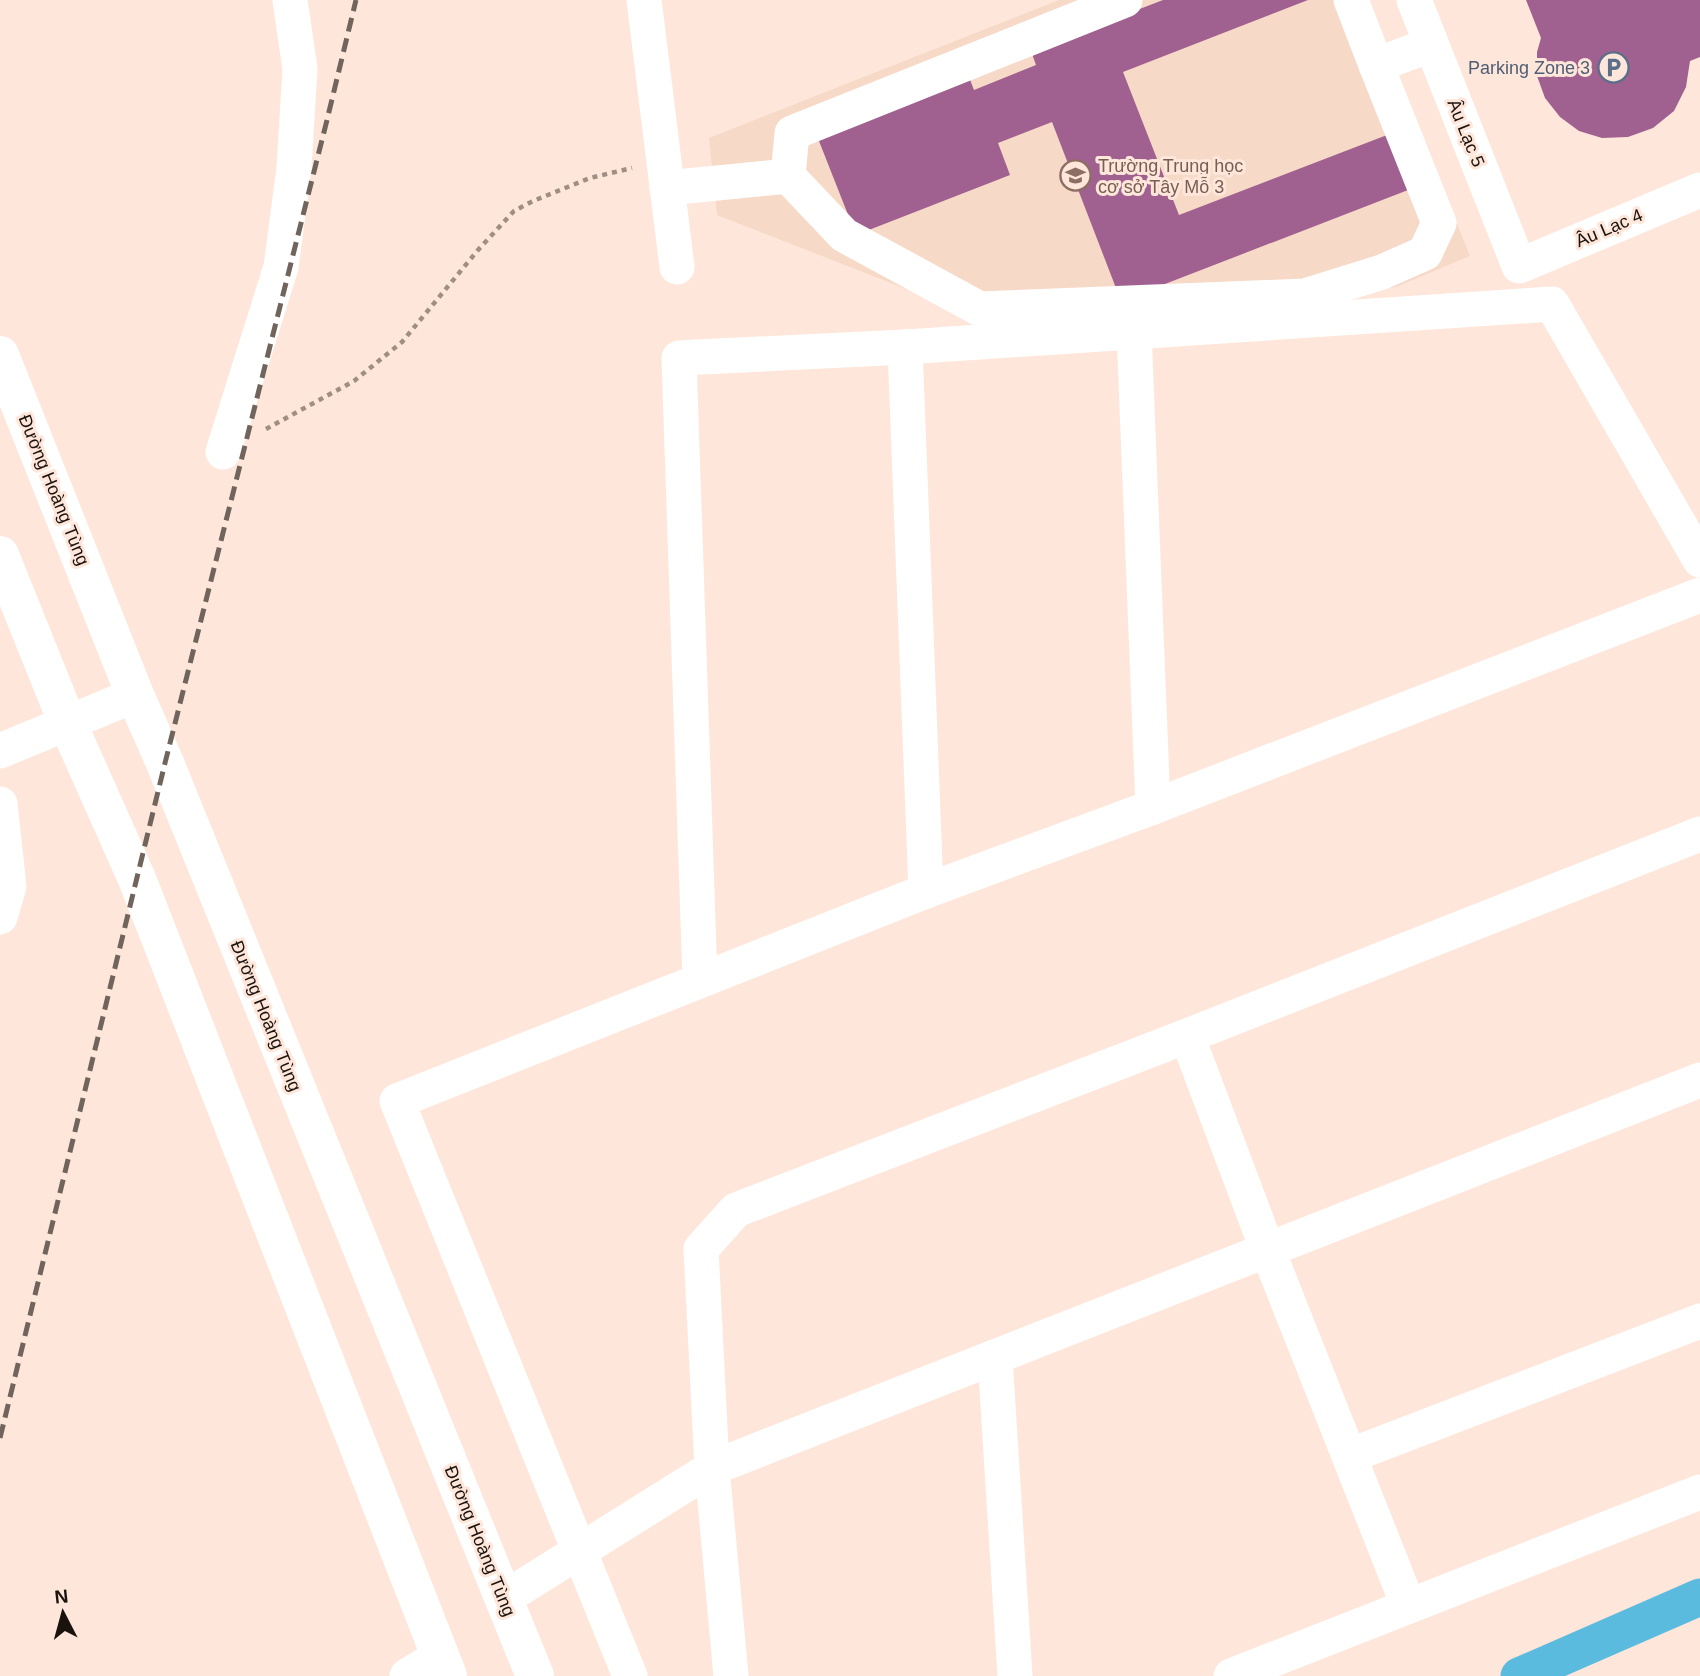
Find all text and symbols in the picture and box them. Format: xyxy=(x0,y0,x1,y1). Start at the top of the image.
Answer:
parking icon: Parking Zone 3 xyxy=(1596,51,1630,85)
place label: Parking Zone 3 xyxy=(1468,58,1590,78)
street label: Âu Lạc 5 xyxy=(1443,96,1489,170)
place label: Trường Trung học cơ sở Tây Mỗ 3 xyxy=(1098,156,1243,197)
school or university icon: Trường Trung học cơ sở Tây Mỗ 3 xyxy=(1058,159,1092,193)
street label: Âu Lạc 4 xyxy=(1572,205,1646,251)
street label: Đường Hoàng Tùng xyxy=(15,412,93,568)
street label: Đường Hoàng Tùng xyxy=(227,938,305,1094)
street label: Đường Hoàng Tùng xyxy=(441,1463,519,1619)
north arrow xyxy=(28,1578,98,1648)
text: N xyxy=(53,1585,69,1608)

